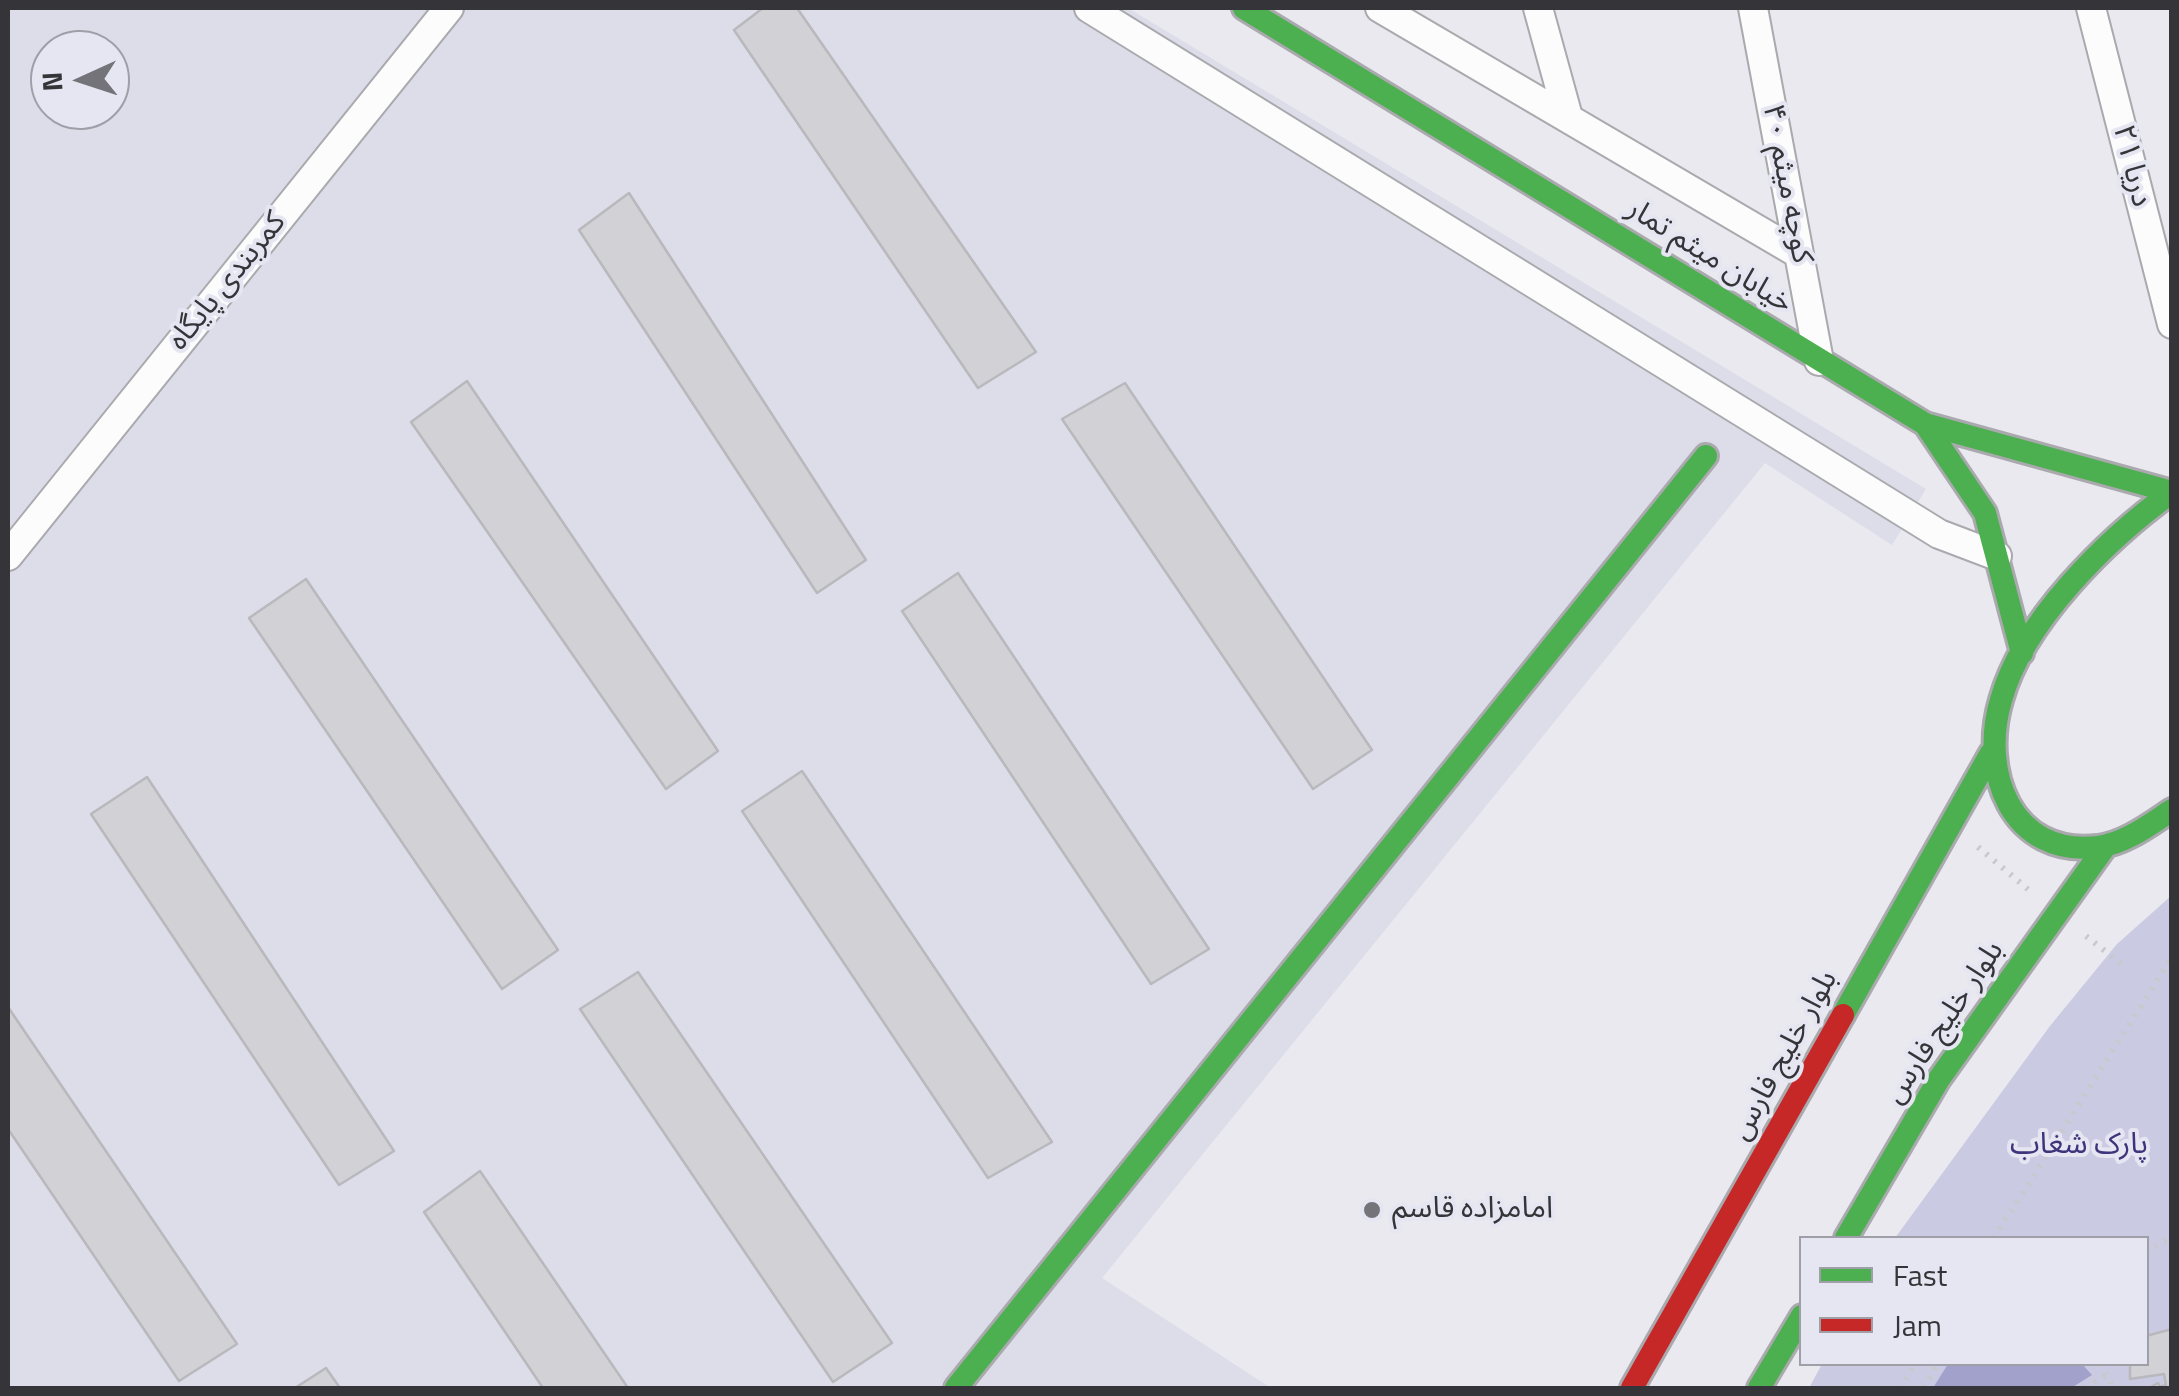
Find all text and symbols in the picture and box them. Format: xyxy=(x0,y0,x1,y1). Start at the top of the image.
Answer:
north arrow xyxy=(30,30,130,130)
text: N xyxy=(30,71,74,92)
street label: کوچه میثم ۴۰ xyxy=(1753,101,1819,267)
street label: دریا ۲۱ xyxy=(2103,121,2159,211)
street label: خیابان میثم تمار xyxy=(1619,192,1799,322)
street label: کمربندی پایگاه xyxy=(161,206,295,358)
street label: بلوار خلیج ‌فارس xyxy=(1877,935,2013,1111)
street label: بلوار خلیج‌ فارس xyxy=(1724,965,1846,1147)
park label: پارک شغاب xyxy=(2010,1128,2148,1164)
place label: امامزاده قاسم xyxy=(1392,1192,1553,1228)
marker: امامزاده قاسم xyxy=(1361,1199,1383,1221)
legend xyxy=(1799,1236,2149,1366)
text: Fast xyxy=(1893,1252,1947,1298)
text: Jam xyxy=(1893,1302,1942,1348)

